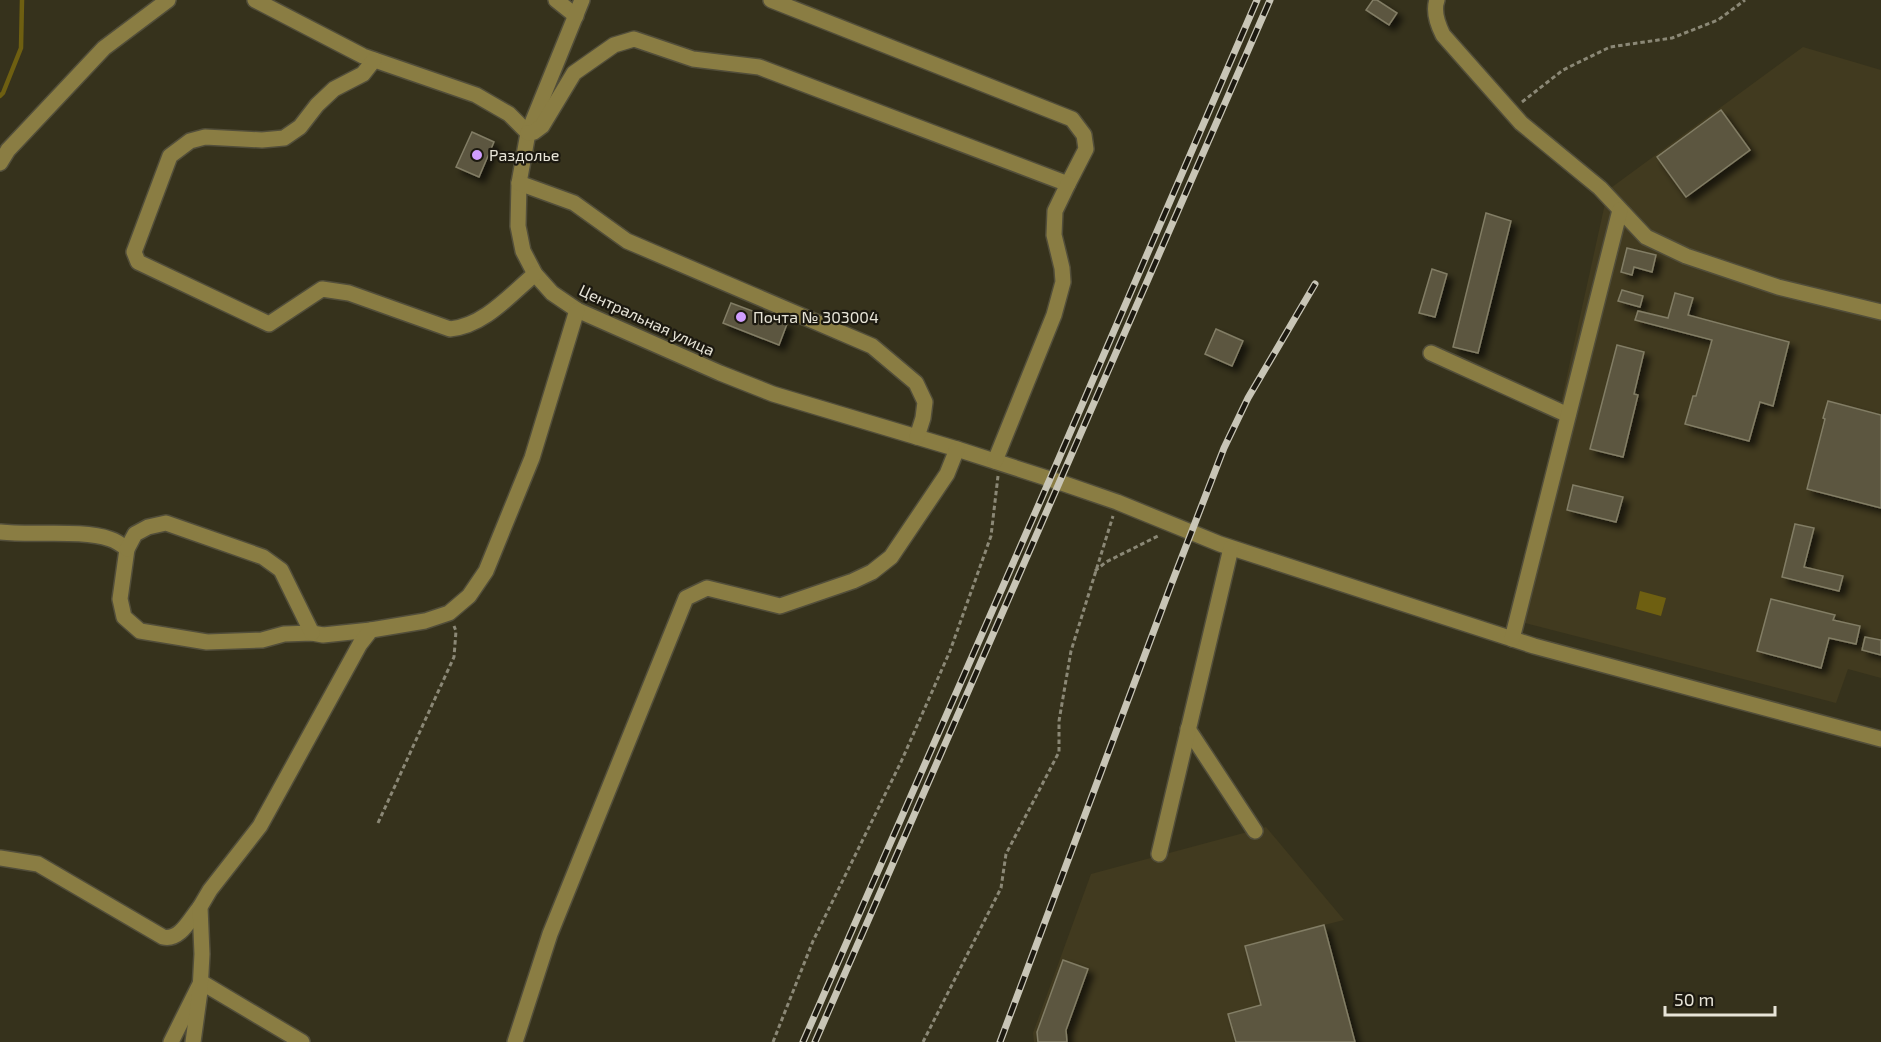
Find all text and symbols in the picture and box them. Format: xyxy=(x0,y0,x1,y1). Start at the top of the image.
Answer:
place label: Раздолье xyxy=(489,145,559,164)
marker: Раздолье xyxy=(470,148,484,162)
street label: Центральная улица xyxy=(576,280,718,360)
place label: Почта № 303004 xyxy=(753,307,879,326)
marker: Почта № 303004 xyxy=(734,310,748,324)
scale bar xyxy=(1665,979,1774,1017)
text: 50 m xyxy=(1674,988,1714,1010)

